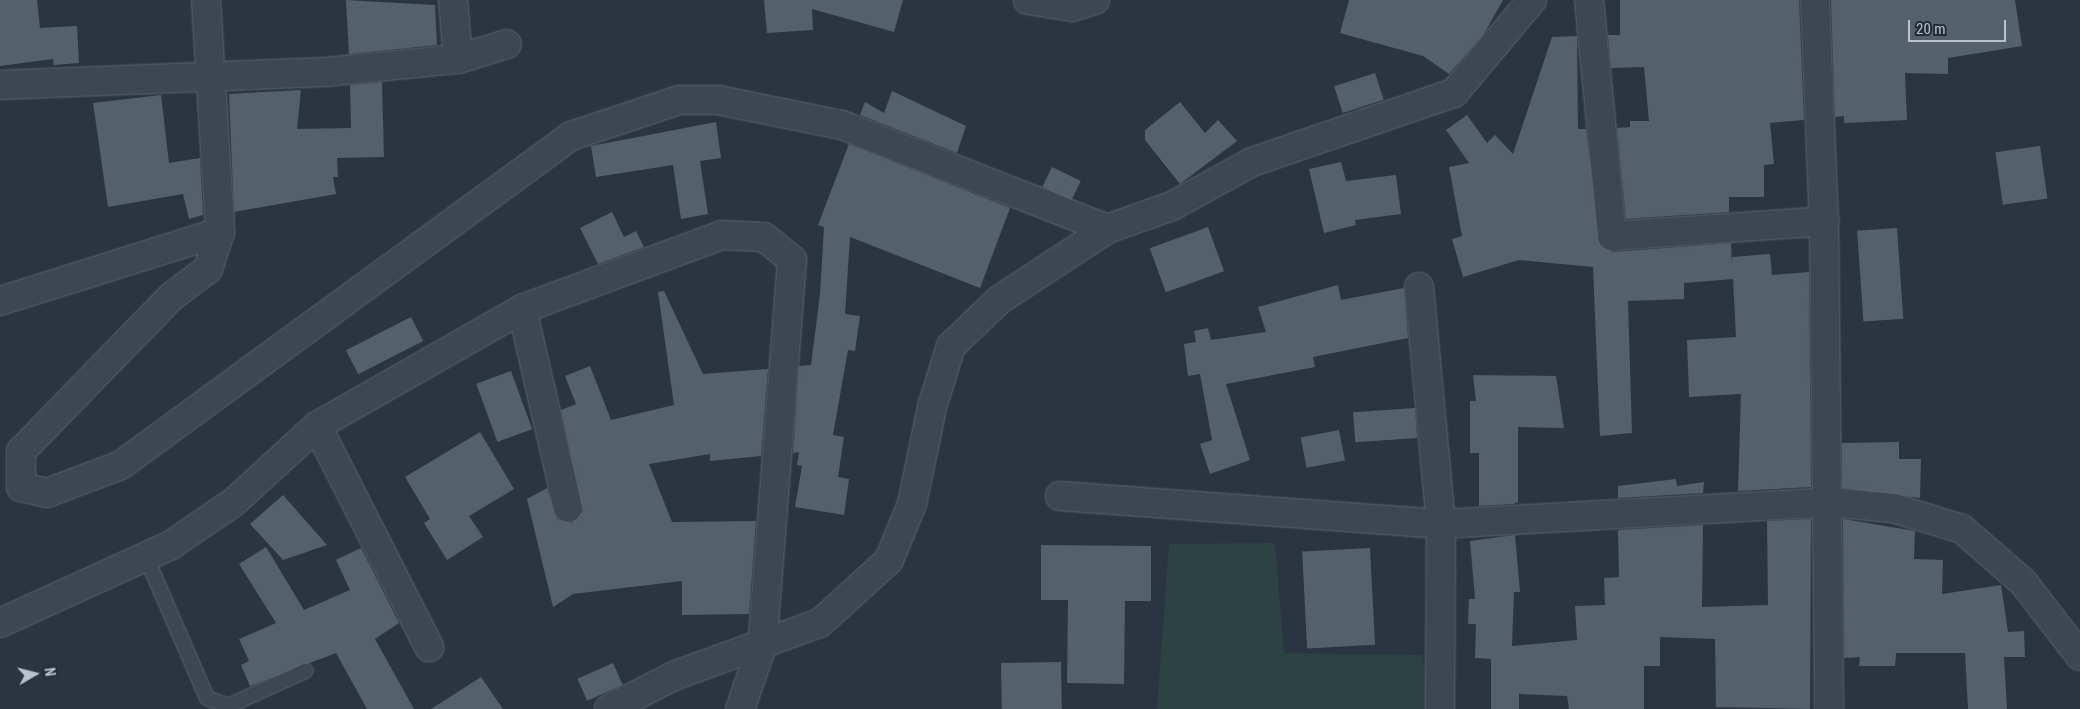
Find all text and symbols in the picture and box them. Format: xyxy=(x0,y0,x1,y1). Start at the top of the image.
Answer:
scale bar xyxy=(1910,10,2008,42)
text: 20 m xyxy=(1916,20,1946,38)
north arrow xyxy=(10,649,60,699)
text: N xyxy=(41,667,58,677)

